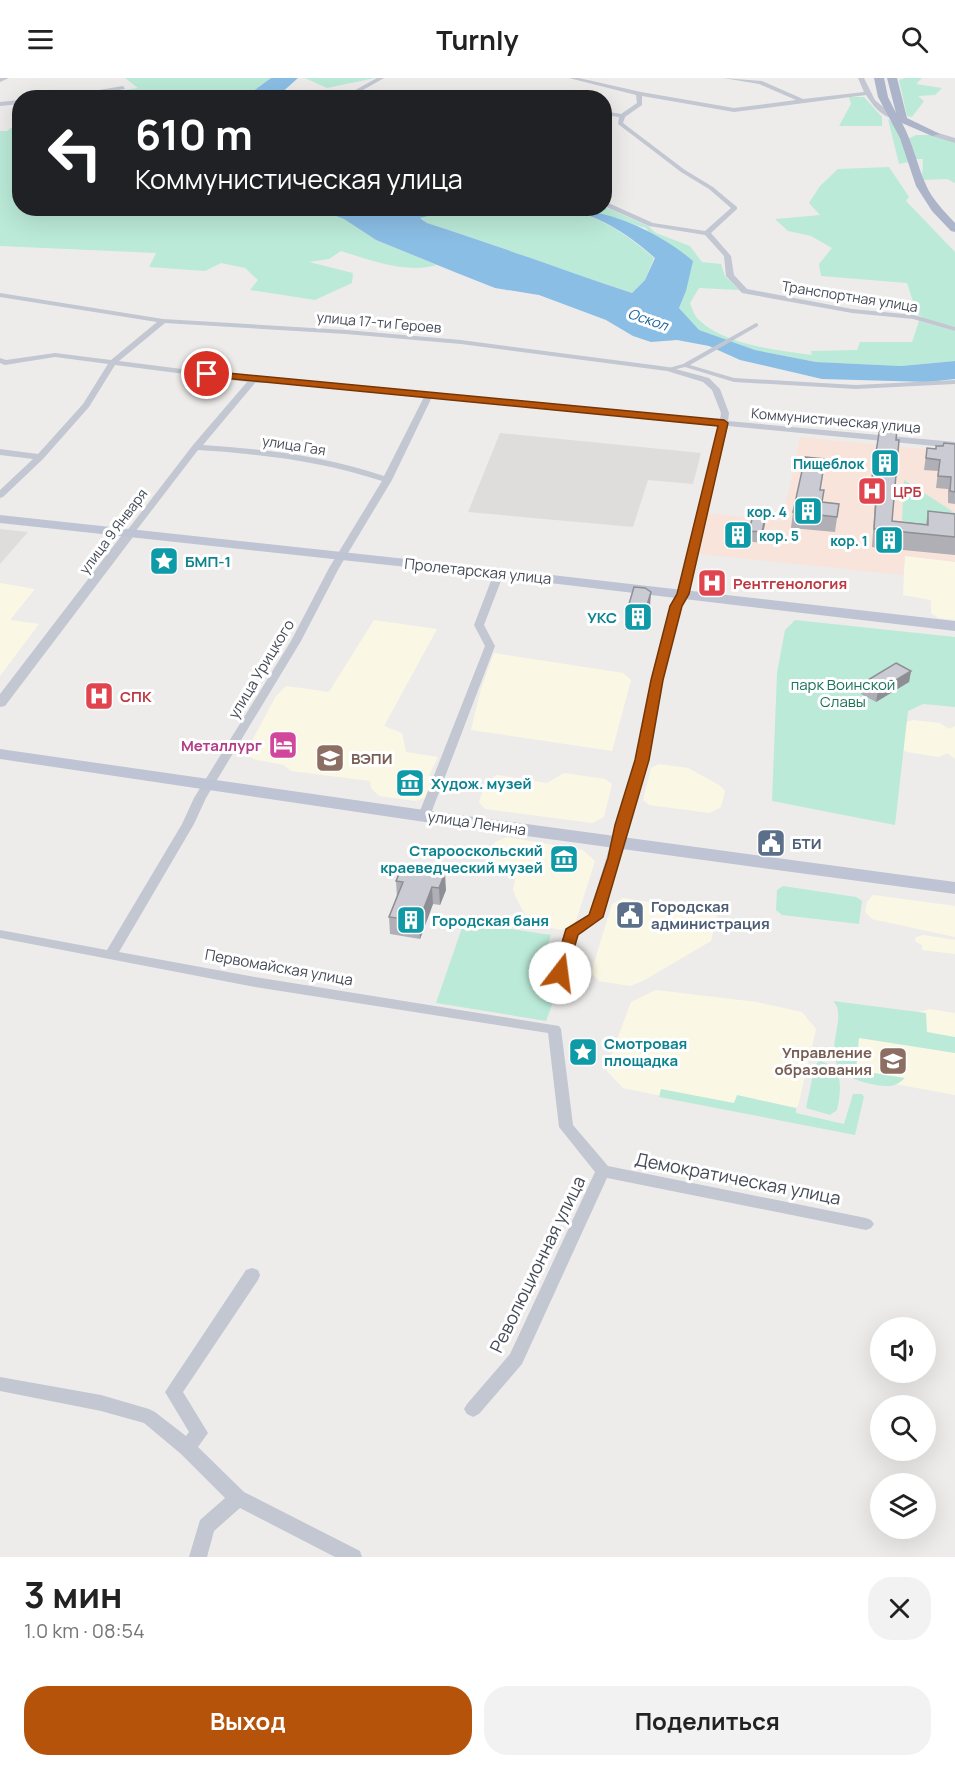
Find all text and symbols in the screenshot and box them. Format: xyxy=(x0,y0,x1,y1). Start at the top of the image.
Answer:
text: Turnly xyxy=(436,21,519,58)
icon: menu xyxy=(24,23,57,56)
icon: search xyxy=(898,23,931,56)
text: 610 m xyxy=(135,105,253,163)
icon: left xyxy=(36,114,114,192)
text: Коммунистическая улица xyxy=(135,160,463,197)
street label: Транспортная улица xyxy=(781,276,919,316)
water label: Оскол xyxy=(626,303,671,335)
street label: улица 17-ти Героев xyxy=(316,307,443,337)
pin xyxy=(181,348,232,399)
icon: arrive xyxy=(190,357,223,390)
street label: Коммунистическая улица xyxy=(750,403,922,437)
street label: улица Гая xyxy=(261,431,327,459)
building icon: Пищеблок xyxy=(869,447,901,479)
place label: Пищеблок xyxy=(793,454,864,473)
hospital icon: ЦРБ xyxy=(856,475,888,507)
place label: ЦРБ xyxy=(893,482,921,501)
street label: улица 9 Января xyxy=(75,484,151,578)
building icon: кор. 4 xyxy=(792,495,824,527)
place label: кор. 4 xyxy=(747,502,787,521)
building icon: кор. 5 xyxy=(722,519,754,551)
building icon: кор. 1 xyxy=(873,524,905,556)
place label: кор. 5 xyxy=(759,526,799,545)
place label: кор. 1 xyxy=(830,531,868,550)
place icon: БМП-1 xyxy=(148,545,180,577)
place label: БМП-1 xyxy=(185,551,231,572)
street label: Пролетарская улица xyxy=(403,553,553,589)
hospital icon: Рентгенология xyxy=(696,567,728,599)
place label: Рентгенология xyxy=(733,573,847,594)
building icon: УКС xyxy=(622,601,654,633)
place label: УКС xyxy=(587,607,617,628)
street label: улица Урицкого xyxy=(223,615,299,723)
park label: парк Воинской Славы xyxy=(791,674,895,712)
hospital icon: СПК xyxy=(83,680,115,712)
place label: СПК xyxy=(120,686,152,707)
hotel icon: Металлург xyxy=(267,729,299,761)
place label: Металлург xyxy=(181,735,262,756)
school or university icon: ВЭПИ xyxy=(314,742,346,774)
place label: ВЭПИ xyxy=(351,748,392,769)
museum icon: Худож. музей xyxy=(394,767,426,799)
place label: Худож. музей xyxy=(431,773,532,794)
street label: улица Ленина xyxy=(426,806,528,840)
public building icon: БТИ xyxy=(755,827,787,859)
place label: БТИ xyxy=(792,833,821,854)
place label: Старооскольский краеведческий музей xyxy=(380,840,543,878)
museum icon: Старооскольский краеведческий музей xyxy=(548,843,580,875)
place label: Городская администрация xyxy=(651,896,770,934)
public building icon: Городская администрация xyxy=(614,899,646,931)
building icon: Городская баня xyxy=(395,904,427,936)
place label: Городская баня xyxy=(432,910,549,931)
position arrow xyxy=(528,941,592,1005)
street label: Первомайская улица xyxy=(203,944,355,990)
place label: Смотровая площадка xyxy=(604,1033,687,1071)
place icon: Смотровая площадка xyxy=(567,1036,599,1068)
place label: Управление образования xyxy=(775,1042,872,1080)
school or university icon: Управление образования xyxy=(877,1045,909,1077)
street label: Демократическая улица xyxy=(633,1146,843,1210)
street label: Революционная улица xyxy=(484,1172,590,1356)
map controls xyxy=(870,1317,936,1539)
button: sound xyxy=(870,1317,936,1383)
button: search xyxy=(870,1395,936,1461)
button: layers xyxy=(870,1473,936,1539)
text: 3 мин xyxy=(24,1570,123,1619)
button: close xyxy=(868,1577,931,1640)
text: 1.0 km · 08:54 xyxy=(24,1617,145,1644)
button: Выход xyxy=(24,1686,472,1755)
button: Поделиться xyxy=(484,1686,931,1755)

